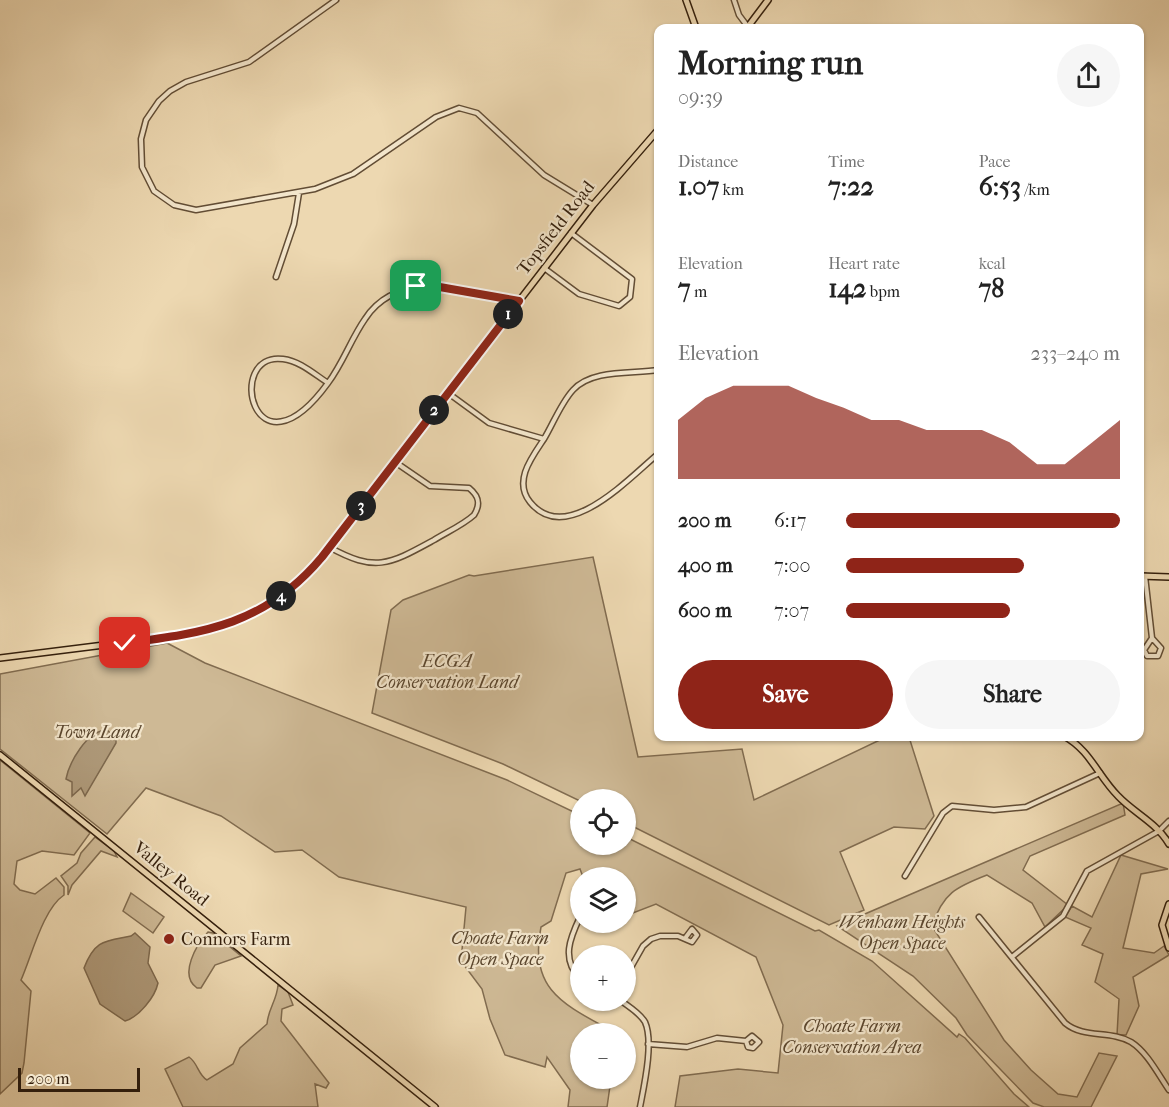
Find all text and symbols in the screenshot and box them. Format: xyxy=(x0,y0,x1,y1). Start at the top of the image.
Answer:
text: Morning run xyxy=(678,44,863,83)
button: share xyxy=(1057,44,1120,107)
text: 09:39 xyxy=(678,86,723,109)
text: Distance xyxy=(678,152,738,171)
text: Time xyxy=(828,152,865,171)
text: Pace xyxy=(979,152,1011,171)
text: 1.07 xyxy=(678,171,719,202)
text: 7:22 xyxy=(828,171,874,202)
text: 6:53 xyxy=(979,171,1021,202)
street label: Topsfield Road xyxy=(513,177,599,279)
text: km xyxy=(719,180,744,199)
text: /km xyxy=(1021,180,1050,199)
text: Elevation xyxy=(678,254,743,273)
text: Heart rate xyxy=(828,254,900,273)
text: kcal xyxy=(979,254,1006,273)
pin xyxy=(390,260,441,311)
icon: arrive xyxy=(399,269,432,302)
text: 7 xyxy=(678,273,691,304)
text: 142 xyxy=(828,273,866,304)
text: 78 xyxy=(979,273,1004,304)
text: m xyxy=(691,282,707,301)
text: bpm xyxy=(866,282,900,301)
pin: 1 xyxy=(493,299,523,329)
text: 1 xyxy=(505,304,511,323)
text: Elevation xyxy=(678,342,759,365)
text: 233–240 m xyxy=(1031,342,1120,365)
pin: 2 xyxy=(419,395,449,425)
text: 2 xyxy=(430,400,438,419)
pin: 3 xyxy=(346,491,376,521)
text: 3 xyxy=(358,496,364,515)
text: 200 m xyxy=(678,509,731,532)
text: 6:17 xyxy=(774,509,806,532)
text: 400 m xyxy=(678,554,733,577)
text: 7:00 xyxy=(774,554,811,577)
pin: 4 xyxy=(266,581,296,611)
text: 4 xyxy=(276,586,286,605)
text: 600 m xyxy=(678,599,732,622)
text: 7:07 xyxy=(774,599,809,622)
pin xyxy=(99,617,150,668)
icon: check xyxy=(108,626,141,659)
park label: ECGA Conservation Land xyxy=(376,651,521,693)
button: Save xyxy=(678,660,893,729)
button: Share xyxy=(905,660,1120,729)
park label: Town Land xyxy=(54,722,143,743)
map controls xyxy=(570,789,636,1089)
button: locate xyxy=(570,789,636,855)
street label: Valley Road xyxy=(128,837,213,911)
button: layers xyxy=(570,867,636,933)
park label: Wenham Heights Open Space xyxy=(839,912,966,954)
park label: Choate Farm Open Space xyxy=(451,928,549,970)
place label: Connors Farm xyxy=(181,929,291,950)
marker: Connors Farm xyxy=(162,932,176,946)
button: + xyxy=(570,945,636,1011)
park label: Choate Farm Conservation Area xyxy=(782,1016,922,1058)
button: − xyxy=(570,1023,636,1089)
scale bar xyxy=(18,1065,140,1092)
text: 200 m xyxy=(27,1069,70,1088)

